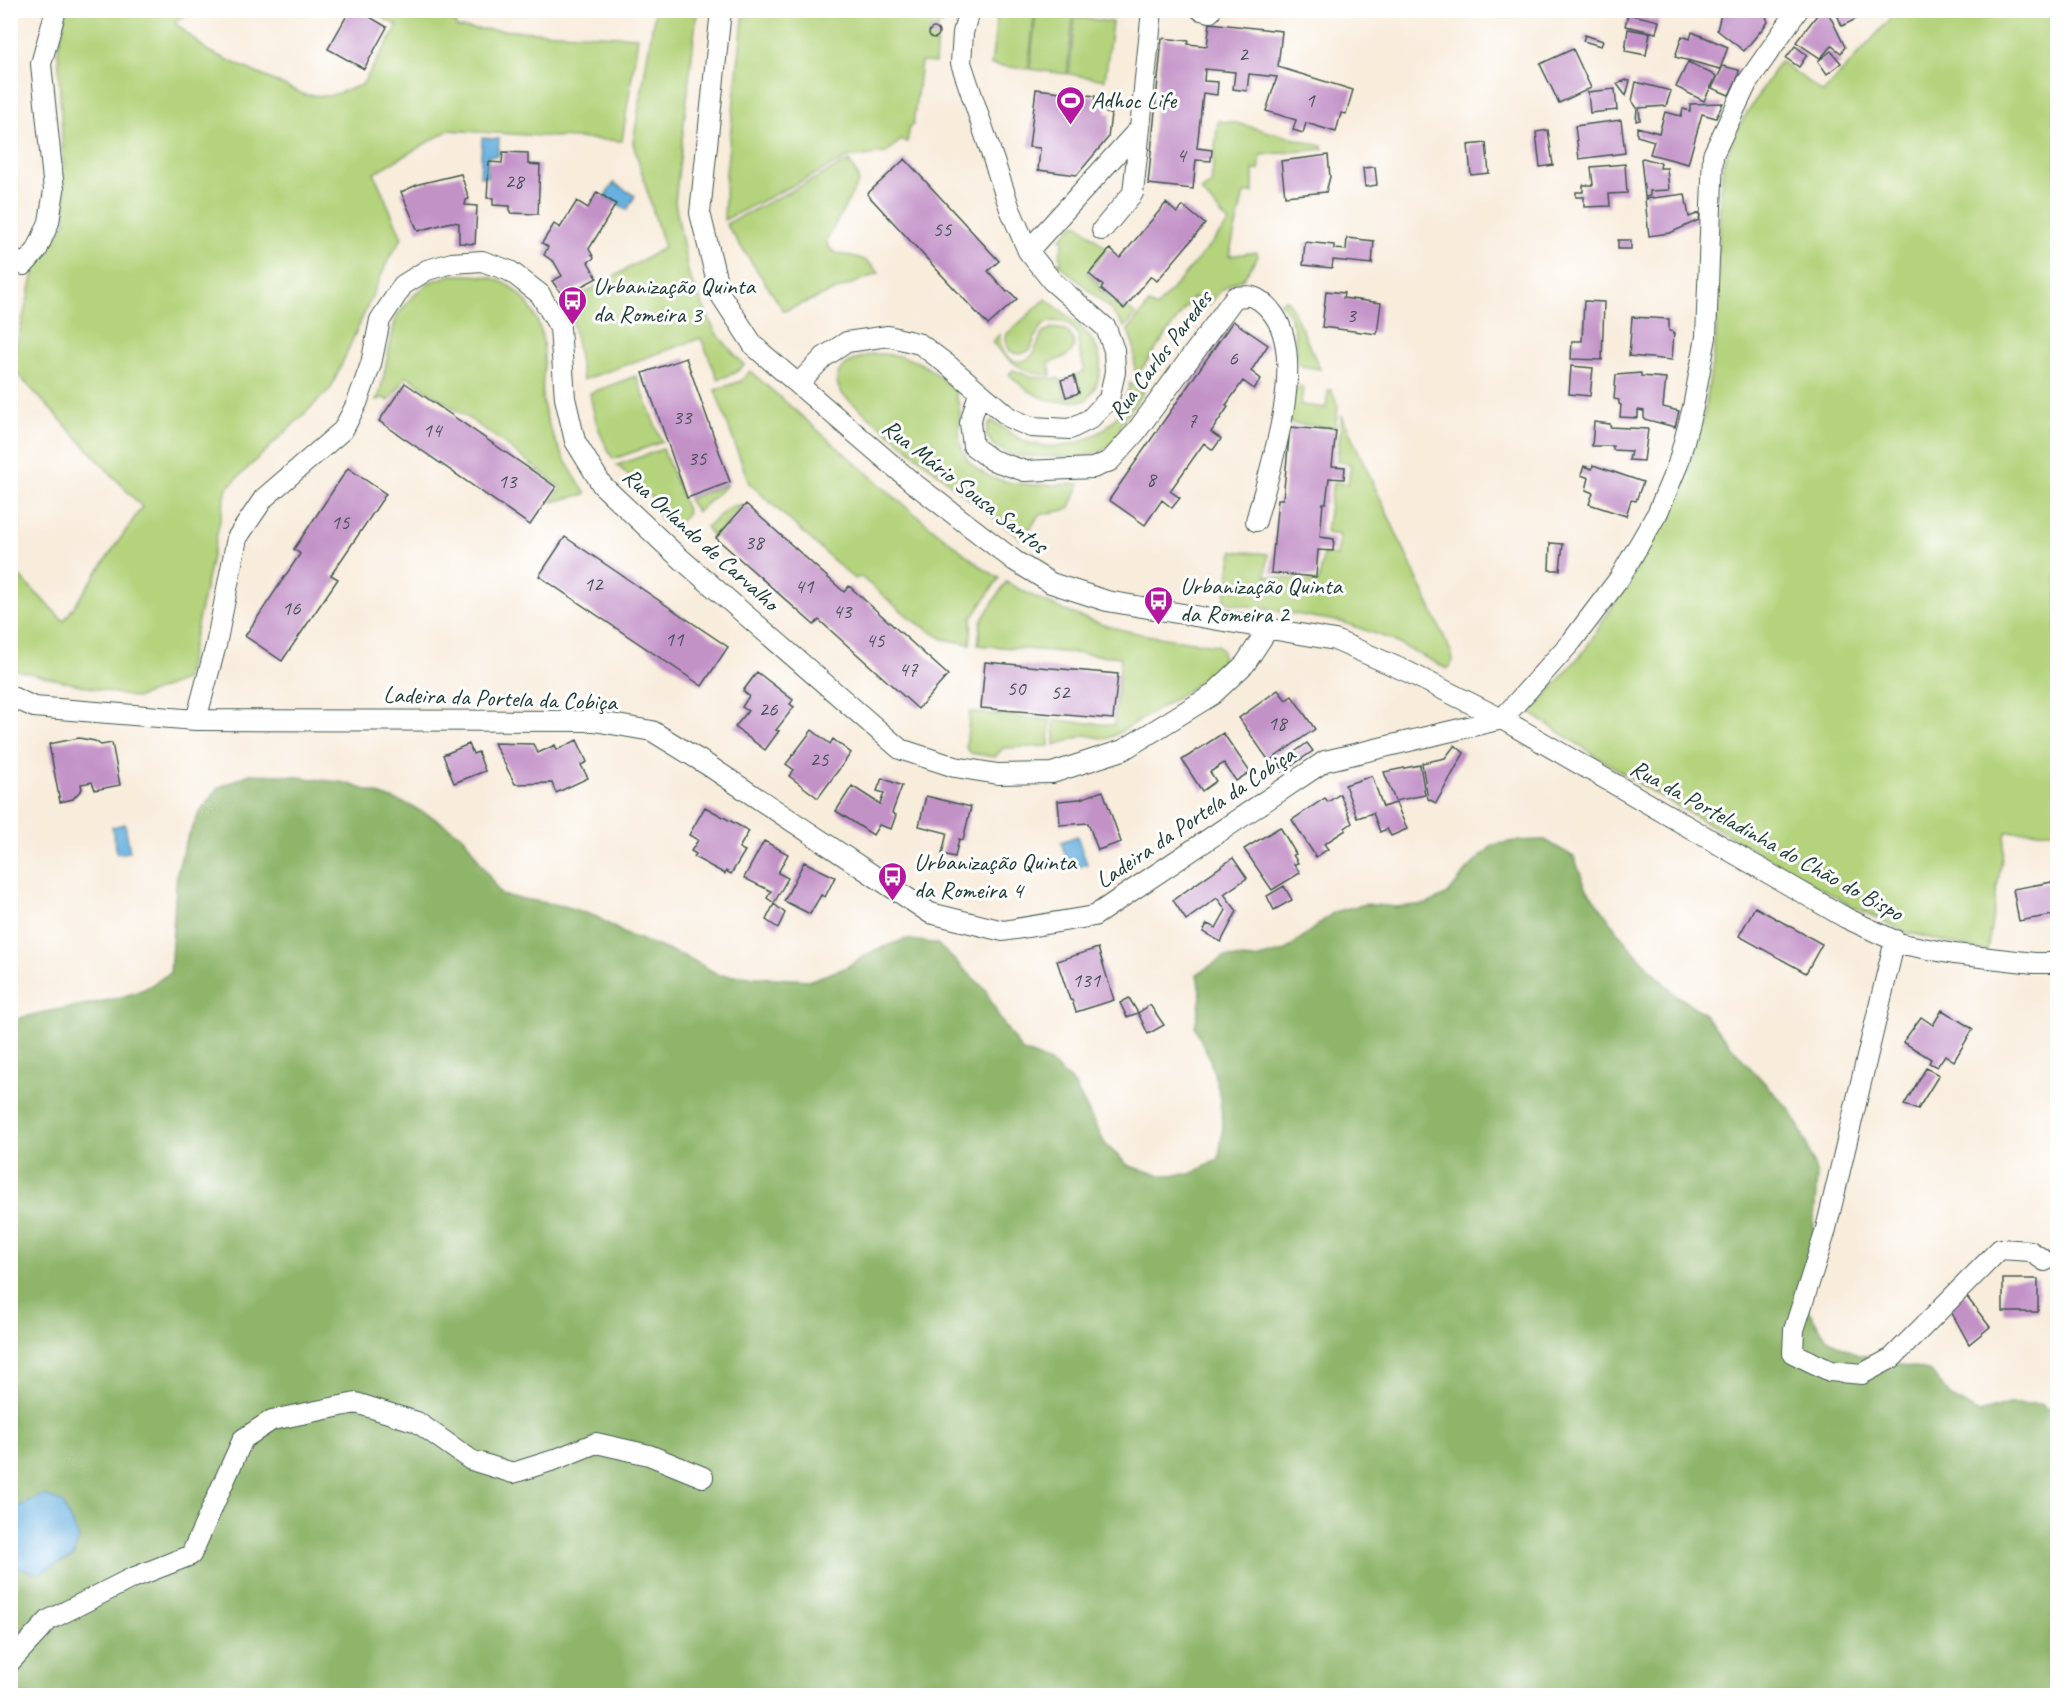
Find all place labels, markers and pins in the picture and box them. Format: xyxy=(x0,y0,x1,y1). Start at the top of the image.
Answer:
sports icon: Adhoc Life xyxy=(1054,84,1086,126)
place label: Adhoc Life xyxy=(1091,85,1178,115)
place label: Urbanização Quinta da Romeira 3 xyxy=(593,271,757,329)
bus stop icon: Urbanização Quinta da Romeira 3 xyxy=(556,284,588,326)
place label: Urbanização Quinta da Romeira 2 xyxy=(1180,571,1344,629)
bus stop icon: Urbanização Quinta da Romeira 2 xyxy=(1143,584,1175,626)
place label: Urbanização Quinta da Romeira 4 xyxy=(914,847,1078,905)
bus stop icon: Urbanização Quinta da Romeira 4 xyxy=(877,860,909,902)

